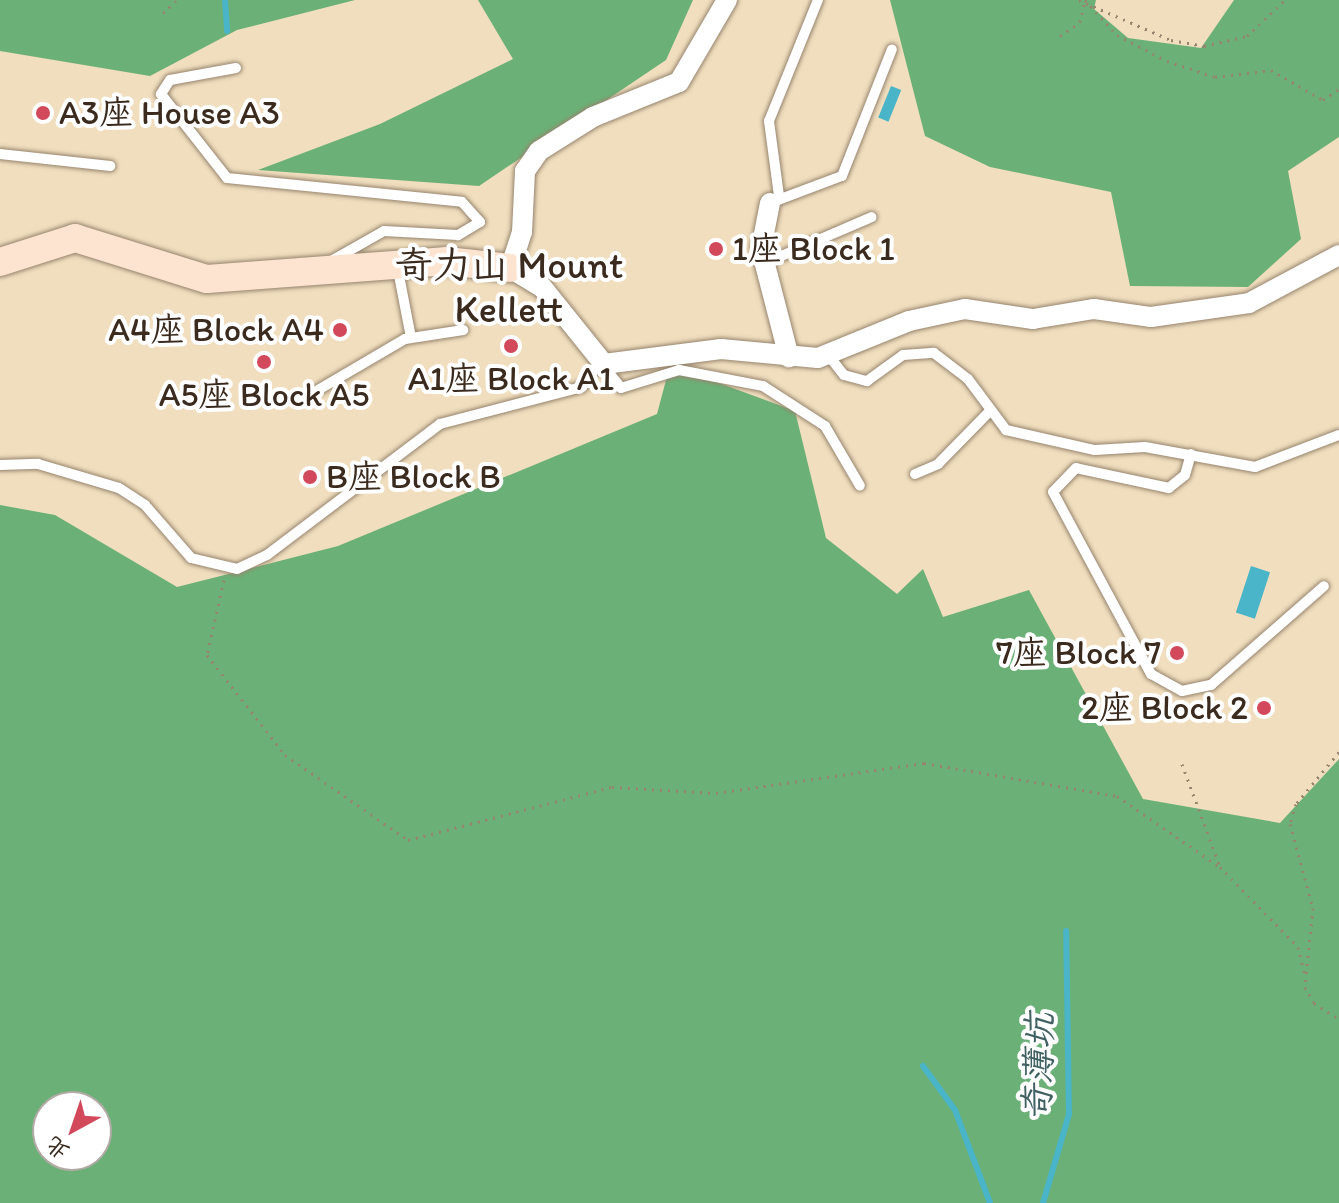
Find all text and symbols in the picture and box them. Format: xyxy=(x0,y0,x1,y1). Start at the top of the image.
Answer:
place label: A3座 House A3 xyxy=(59,93,280,133)
marker: A3座 House A3 xyxy=(34,104,52,122)
place label: 1座 Block 1 xyxy=(732,229,895,269)
marker: 1座 Block 1 xyxy=(707,240,725,258)
district label: 奇力山 Mount Kellett xyxy=(395,243,623,332)
place label: A4座 Block A4 xyxy=(108,310,324,350)
marker: A4座 Block A4 xyxy=(331,321,349,339)
marker: A1座 Block A1 xyxy=(502,337,520,355)
marker: A5座 Block A5 xyxy=(255,353,273,371)
place label: A1座 Block A1 xyxy=(408,359,614,399)
place label: A5座 Block A5 xyxy=(159,375,369,415)
place label: B座 Block B xyxy=(326,457,501,497)
marker: B座 Block B xyxy=(301,468,319,486)
place label: 7座 Block 7 xyxy=(996,633,1161,673)
marker: 7座 Block 7 xyxy=(1168,644,1186,662)
place label: 2座 Block 2 xyxy=(1081,688,1248,728)
marker: 2座 Block 2 xyxy=(1255,699,1273,717)
water label: 奇薄坑 xyxy=(1015,1012,1061,1122)
north arrow xyxy=(32,1091,112,1171)
text: 北 xyxy=(40,1131,75,1166)

